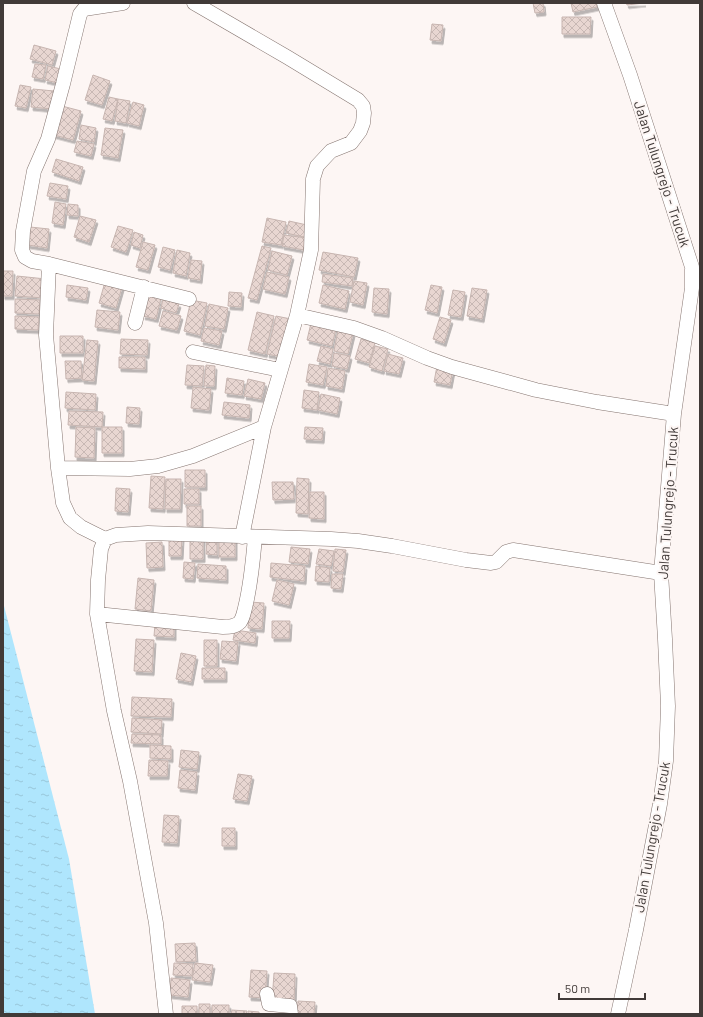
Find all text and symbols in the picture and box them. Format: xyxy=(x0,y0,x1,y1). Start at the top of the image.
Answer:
street label: Jalan Tulungrejo - Trucuk xyxy=(631,99,694,249)
street label: Jalan Tulungrejo - Trucuk xyxy=(654,426,681,580)
street label: Jalan Tulungrejo - Trucuk xyxy=(630,760,673,914)
scale bar xyxy=(559,975,645,1001)
text: 50 m xyxy=(565,981,590,995)

